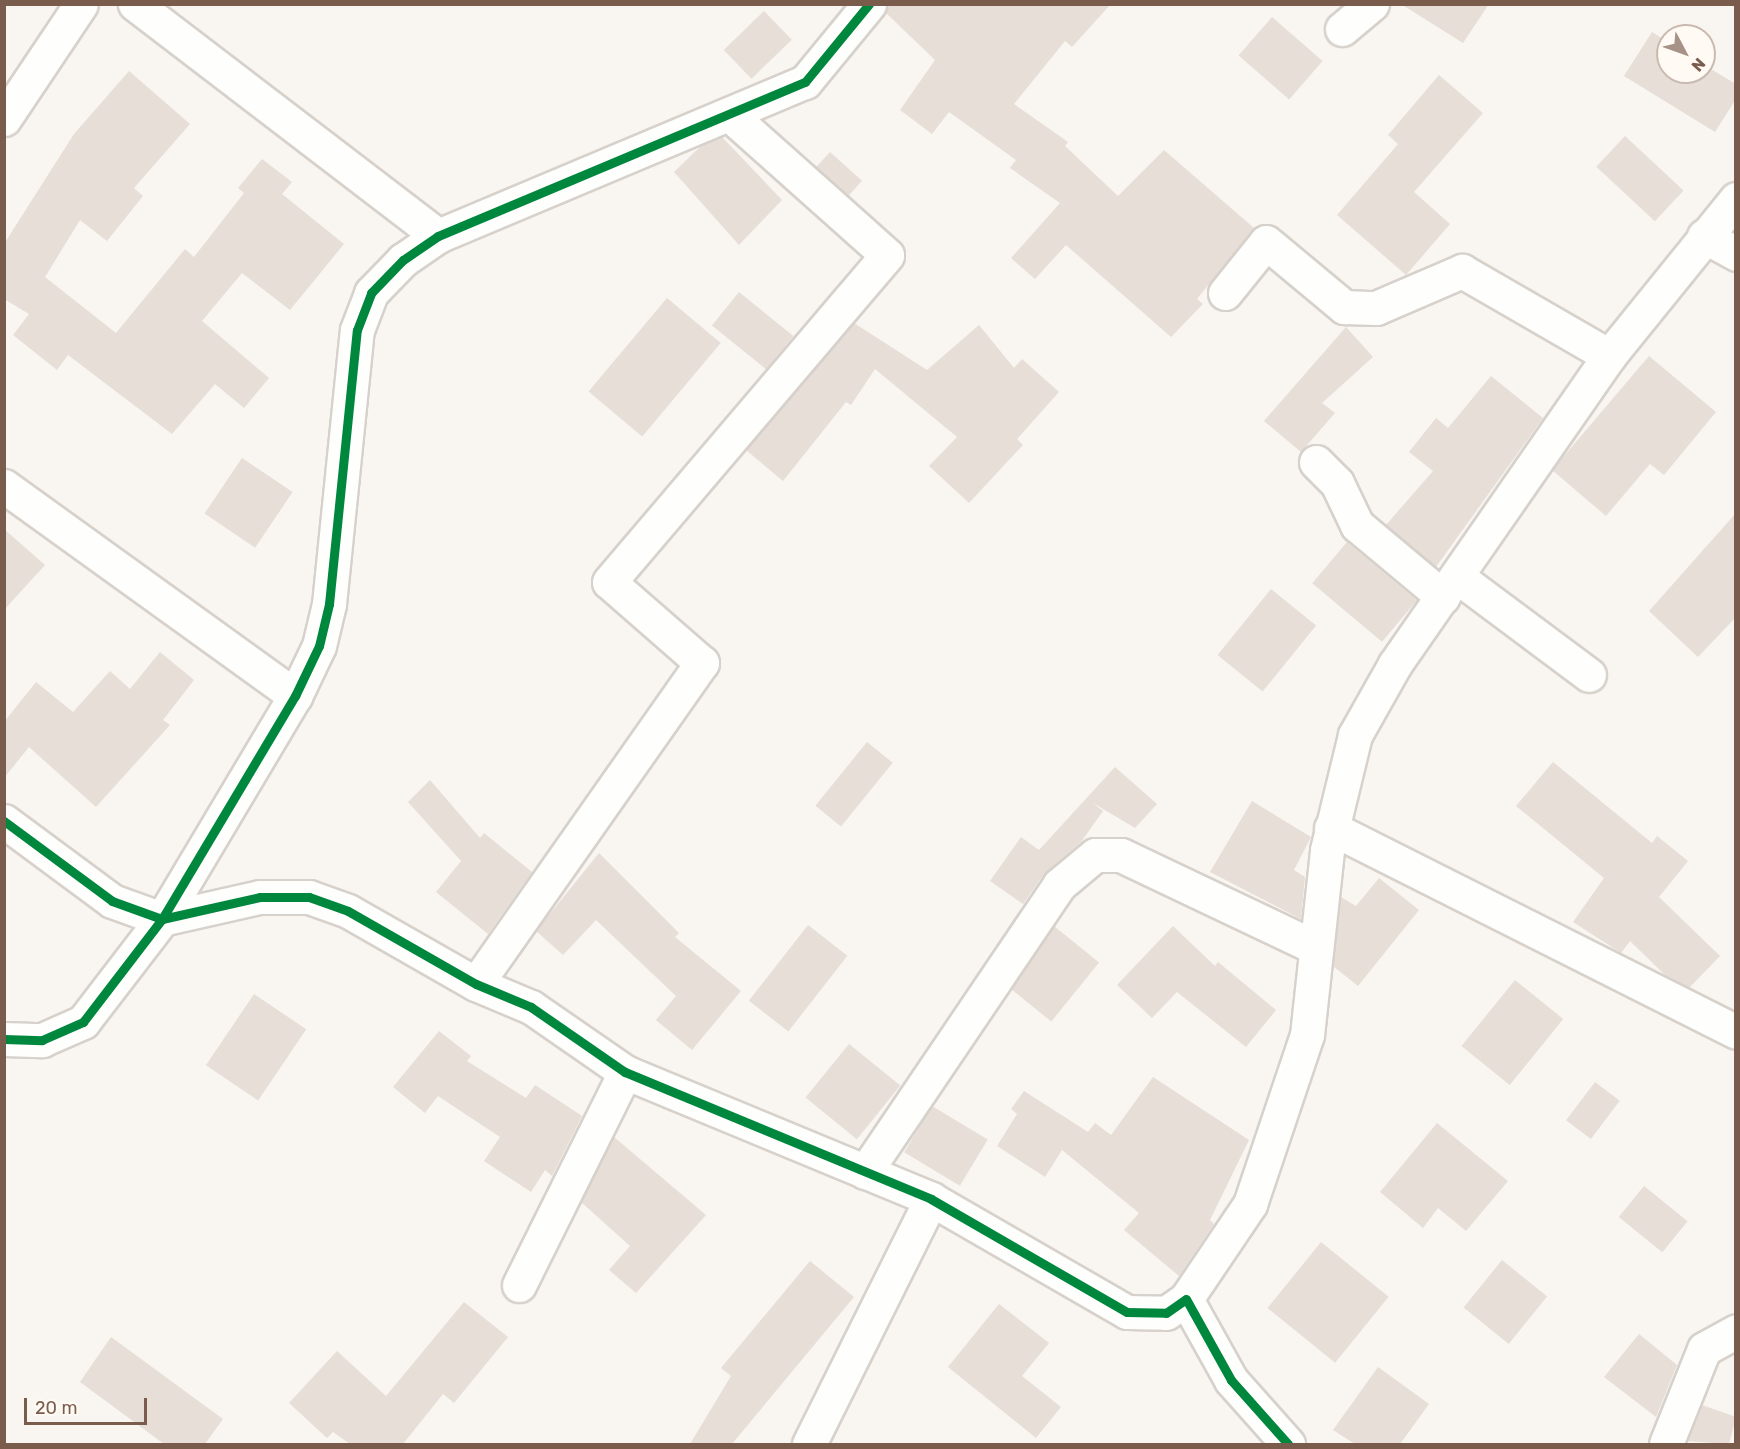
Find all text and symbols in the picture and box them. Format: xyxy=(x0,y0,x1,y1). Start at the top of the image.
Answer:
north arrow xyxy=(1656,24,1716,84)
text: N xyxy=(1688,54,1709,75)
scale bar xyxy=(27,1386,150,1424)
text: 20 m xyxy=(35,1397,77,1419)

